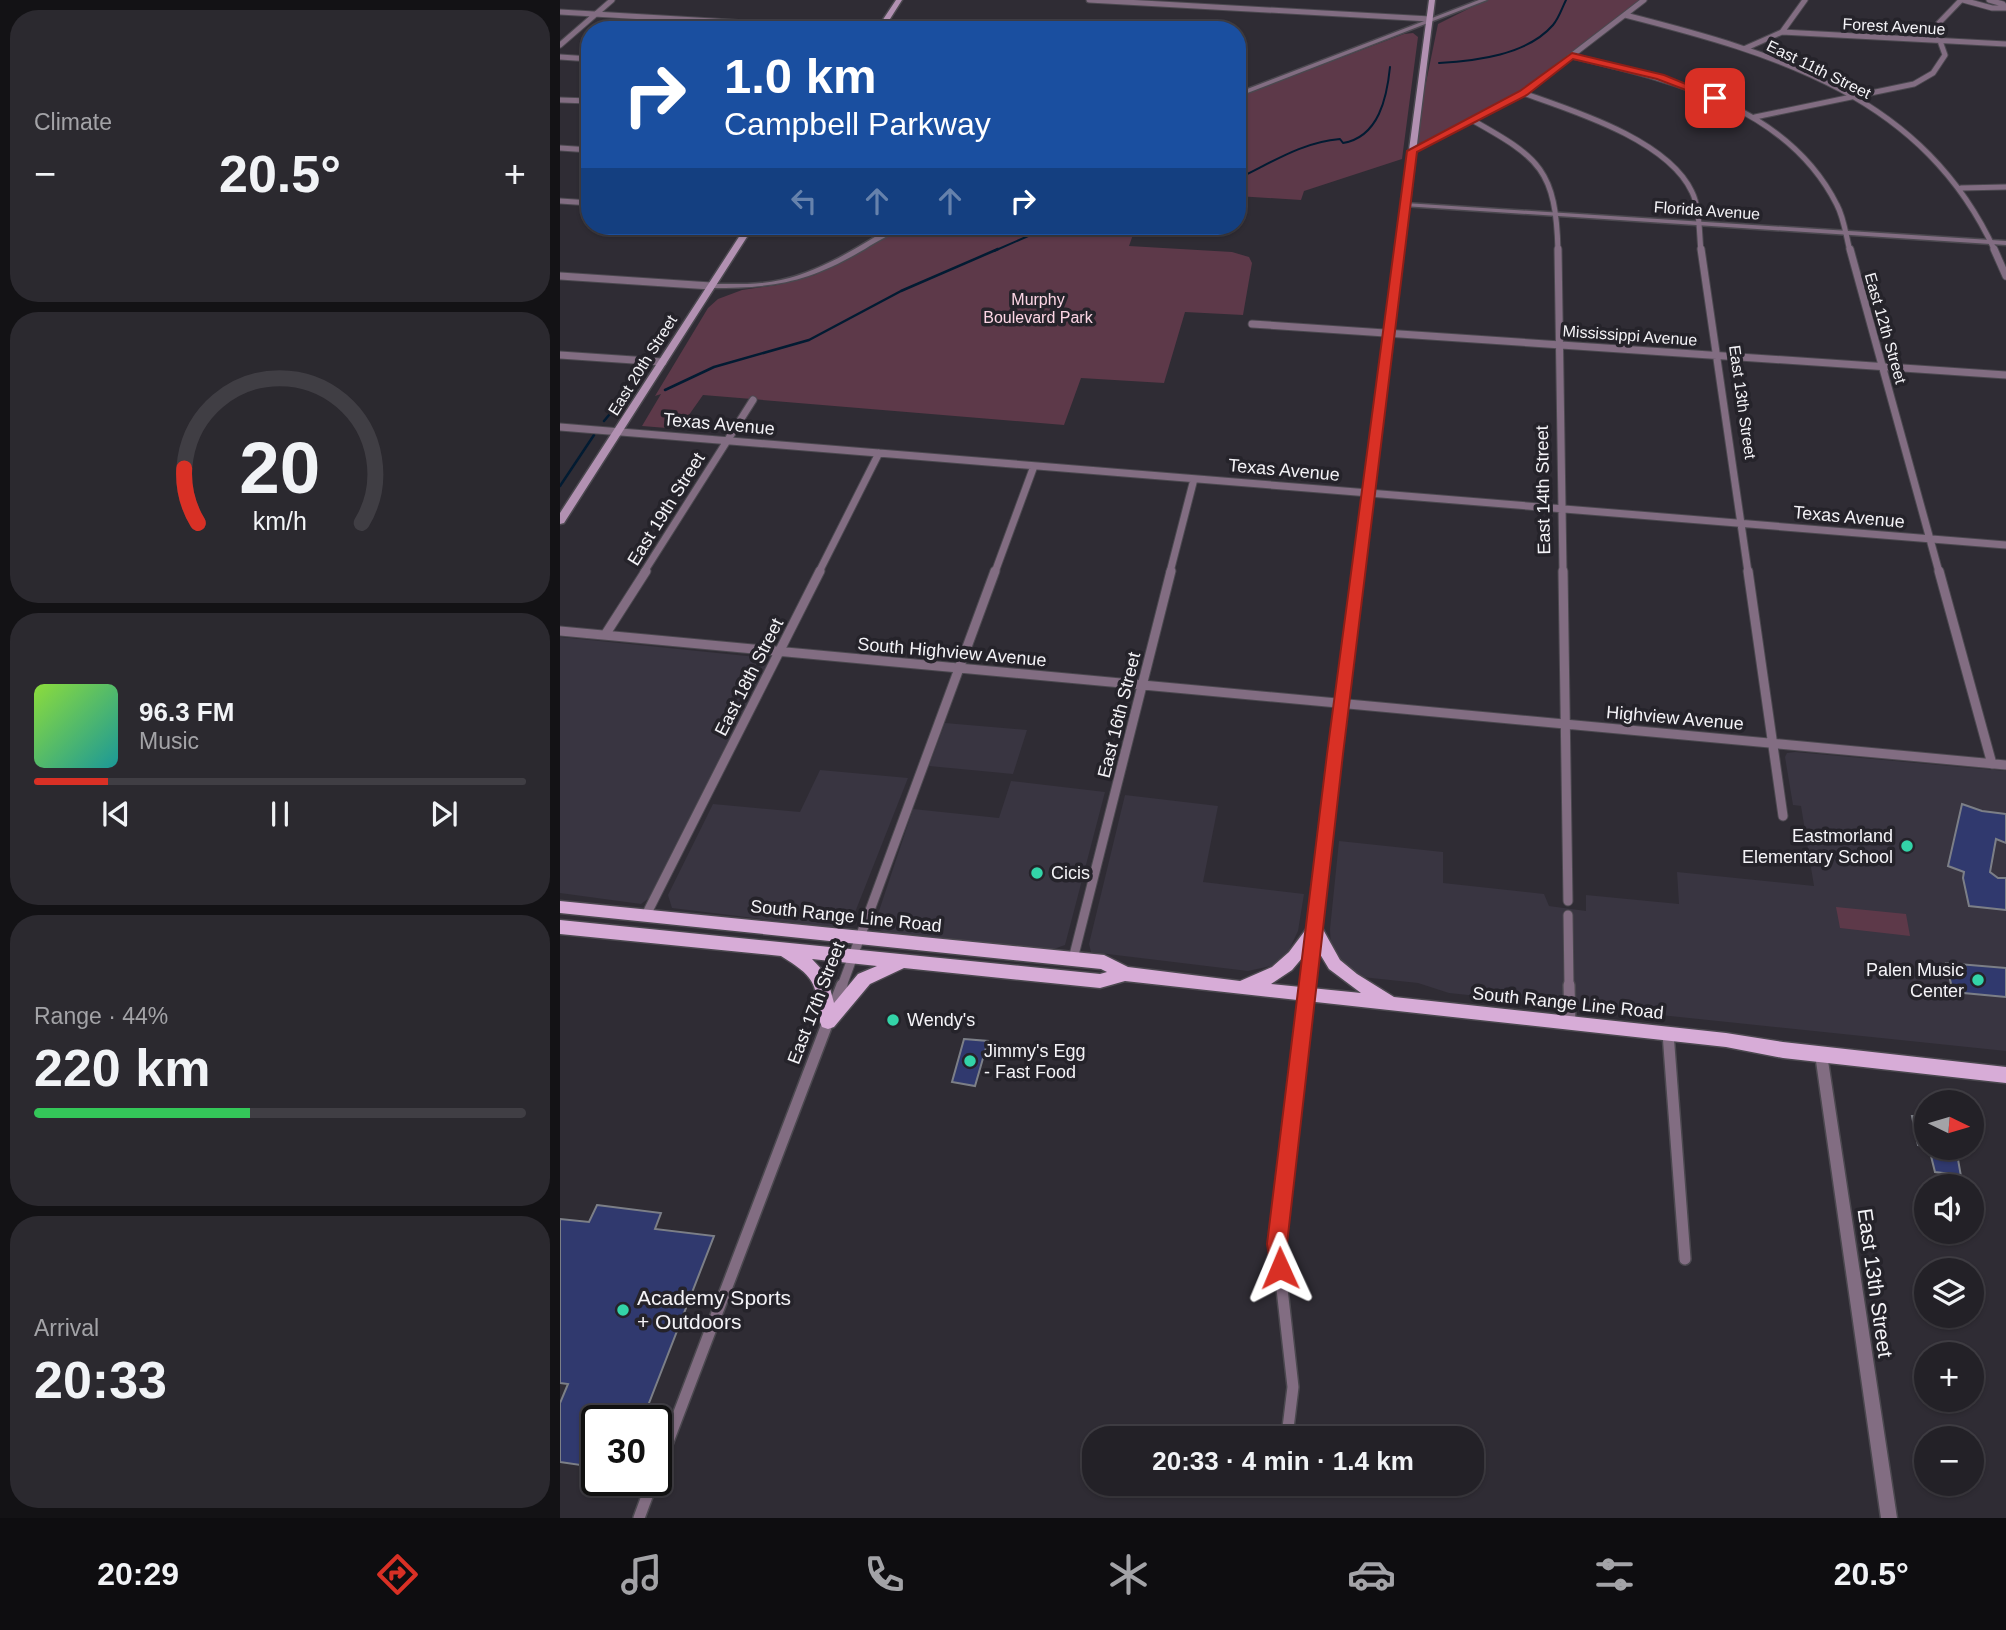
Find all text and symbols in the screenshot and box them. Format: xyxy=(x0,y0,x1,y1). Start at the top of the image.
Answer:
street label: Forest Avenue xyxy=(1842,15,1946,38)
street label: East 11th Street xyxy=(1764,37,1874,102)
icon: right xyxy=(609,49,700,140)
text: 1.0 km xyxy=(724,49,877,103)
pin xyxy=(1685,68,1745,128)
icon: arrive xyxy=(1696,79,1734,117)
text: Campbell Parkway xyxy=(724,106,991,142)
text: Climate xyxy=(34,109,112,135)
text: 20.5° xyxy=(219,145,341,203)
text: − xyxy=(34,153,56,195)
text: + xyxy=(504,153,526,195)
icon: left xyxy=(785,182,823,220)
icon: ahead xyxy=(858,182,896,220)
icon: ahead xyxy=(931,182,969,220)
icon: right xyxy=(1004,182,1042,220)
street label: Florida Avenue xyxy=(1653,198,1761,223)
street label: East 12th Street xyxy=(1862,271,1910,386)
park label: Murphy Boulevard Park xyxy=(983,291,1094,326)
street label: East 20th Street xyxy=(605,312,680,418)
street label: Mississippi Avenue xyxy=(1562,322,1698,349)
street label: East 13th Street xyxy=(1726,344,1759,461)
street label: Texas Avenue xyxy=(662,409,776,439)
street label: East 14th Street xyxy=(1532,425,1554,555)
text: 20 xyxy=(240,428,320,509)
street label: East 19th Street xyxy=(623,449,709,569)
street label: Texas Avenue xyxy=(1227,455,1341,485)
street label: Texas Avenue xyxy=(1792,502,1906,532)
text: km/h xyxy=(253,507,307,535)
street label: East 18th Street xyxy=(711,615,787,739)
street label: South Highview Avenue xyxy=(857,634,1047,670)
street label: East 16th Street xyxy=(1094,650,1144,780)
text: 96.3 FM xyxy=(139,697,234,727)
street label: Highview Avenue xyxy=(1606,702,1744,734)
text: Music xyxy=(139,728,199,754)
icon: previous xyxy=(97,795,135,833)
icon: pause xyxy=(261,795,299,833)
icon: next xyxy=(425,795,463,833)
place label: Eastmorland Elementary School xyxy=(1742,826,1893,867)
marker: Eastmorland Elementary School xyxy=(1899,838,1915,854)
place label: Cicis xyxy=(1051,863,1090,883)
marker: Cicis xyxy=(1029,865,1045,881)
street label: South Range Line Road xyxy=(749,896,943,936)
street label: East 17th Street xyxy=(784,939,848,1067)
place label: Palen Music Center xyxy=(1866,960,1964,1001)
marker: Palen Music Center xyxy=(1970,972,1986,988)
street label: South Range Line Road xyxy=(1471,983,1665,1023)
text: Range · 44% xyxy=(34,1003,168,1029)
place label: Wendy's xyxy=(907,1010,975,1030)
marker: Wendy's xyxy=(885,1012,901,1028)
text: 220 km xyxy=(34,1039,210,1097)
place label: Jimmy's Egg - Fast Food xyxy=(984,1041,1085,1082)
marker: Jimmy's Egg - Fast Food xyxy=(962,1053,978,1069)
north arrow xyxy=(1914,1090,1984,1160)
map controls xyxy=(1914,1090,1984,1496)
button: sound xyxy=(1914,1174,1984,1244)
street label: East 13th Street xyxy=(1854,1207,1897,1359)
position arrow xyxy=(1243,1231,1317,1305)
button: layers xyxy=(1914,1258,1984,1328)
place label: Academy Sports + Outdoors xyxy=(637,1286,791,1333)
marker: Academy Sports + Outdoors xyxy=(615,1302,631,1318)
text: Arrival xyxy=(34,1315,99,1341)
button: + xyxy=(1914,1342,1984,1412)
text: 20:33 xyxy=(34,1351,167,1409)
speed limit sign: 30 xyxy=(581,1405,672,1496)
button: − xyxy=(1914,1426,1984,1496)
text: 20:33 · 4 min · 1.4 km xyxy=(1152,1446,1414,1476)
icon: directions xyxy=(373,1550,422,1599)
icon: music xyxy=(617,1550,666,1599)
icon: phone xyxy=(860,1550,909,1599)
icon: climate xyxy=(1104,1550,1153,1599)
icon: car xyxy=(1347,1550,1396,1599)
icon: filters xyxy=(1590,1550,1639,1599)
text: 20:29 xyxy=(97,1556,179,1592)
text: 20.5° xyxy=(1834,1556,1909,1592)

